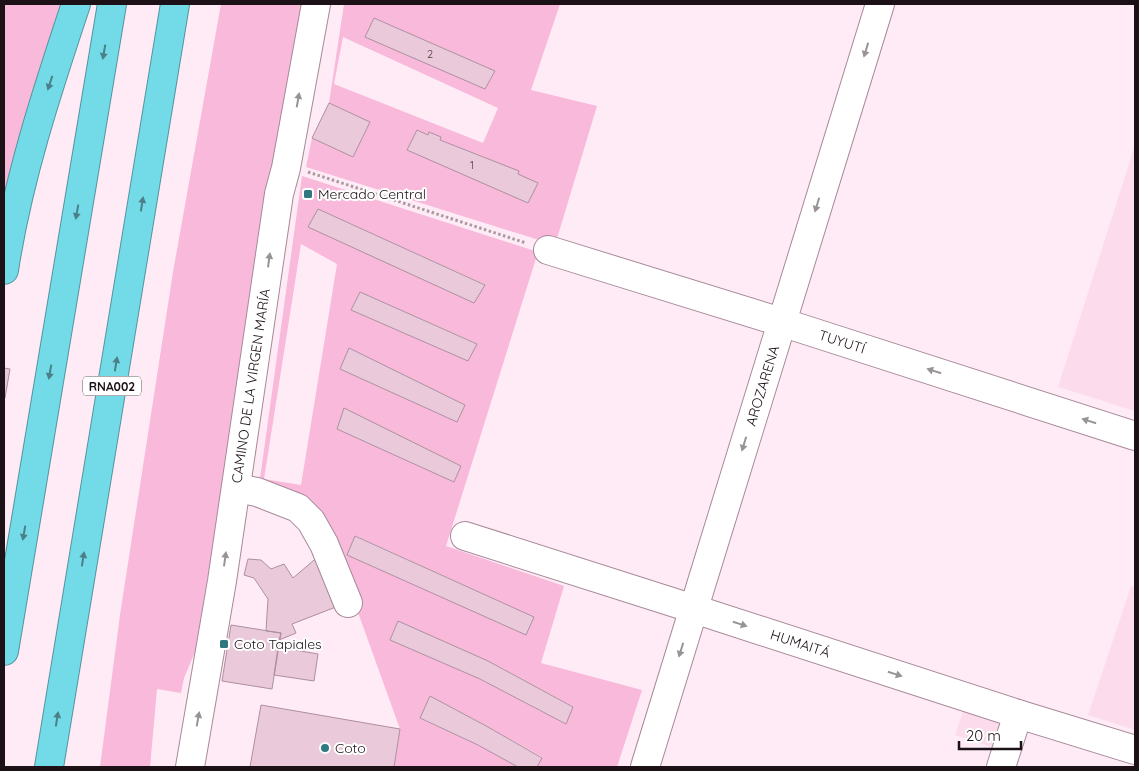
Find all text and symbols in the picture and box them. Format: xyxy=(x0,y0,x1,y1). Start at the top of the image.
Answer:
one-way arrow xyxy=(861,43,869,58)
one-way arrow xyxy=(100,44,108,60)
house number: 2 xyxy=(427,47,433,61)
one-way arrow xyxy=(45,76,53,91)
one-way arrow xyxy=(294,92,302,107)
house number: 1 xyxy=(470,158,474,172)
place label: Mercado Central xyxy=(318,185,426,203)
marker: Mercado Central xyxy=(302,188,314,200)
one-way arrow xyxy=(139,195,147,211)
one-way arrow xyxy=(813,198,821,213)
one-way arrow xyxy=(73,204,81,220)
one-way arrow xyxy=(265,251,273,267)
street label: CAMINO DE LA VIRGEN MARÍA xyxy=(228,287,274,484)
street label: TUYUTÍ xyxy=(816,326,868,358)
street label: AROZARENA xyxy=(742,343,783,428)
one-way arrow xyxy=(112,356,120,372)
one-way arrow xyxy=(46,365,54,381)
one-way arrow xyxy=(927,367,942,375)
road number: RNA002 xyxy=(83,376,141,396)
one-way arrow xyxy=(1081,417,1096,425)
one-way arrow xyxy=(739,437,747,452)
one-way arrow xyxy=(19,525,27,541)
one-way arrow xyxy=(80,550,88,566)
one-way arrow xyxy=(222,551,230,567)
one-way arrow xyxy=(733,621,748,628)
street label: HUMAITÁ xyxy=(768,625,832,661)
place label: Coto Tapiales xyxy=(234,635,322,653)
marker: Coto Tapiales xyxy=(218,638,230,650)
one-way arrow xyxy=(677,643,685,658)
one-way arrow xyxy=(887,671,902,679)
one-way arrow xyxy=(53,711,61,727)
one-way arrow xyxy=(195,711,203,727)
scale bar xyxy=(959,718,1022,750)
text: 20 m xyxy=(966,726,1001,745)
place label: Coto xyxy=(335,739,366,757)
marker: Coto xyxy=(319,742,331,754)

